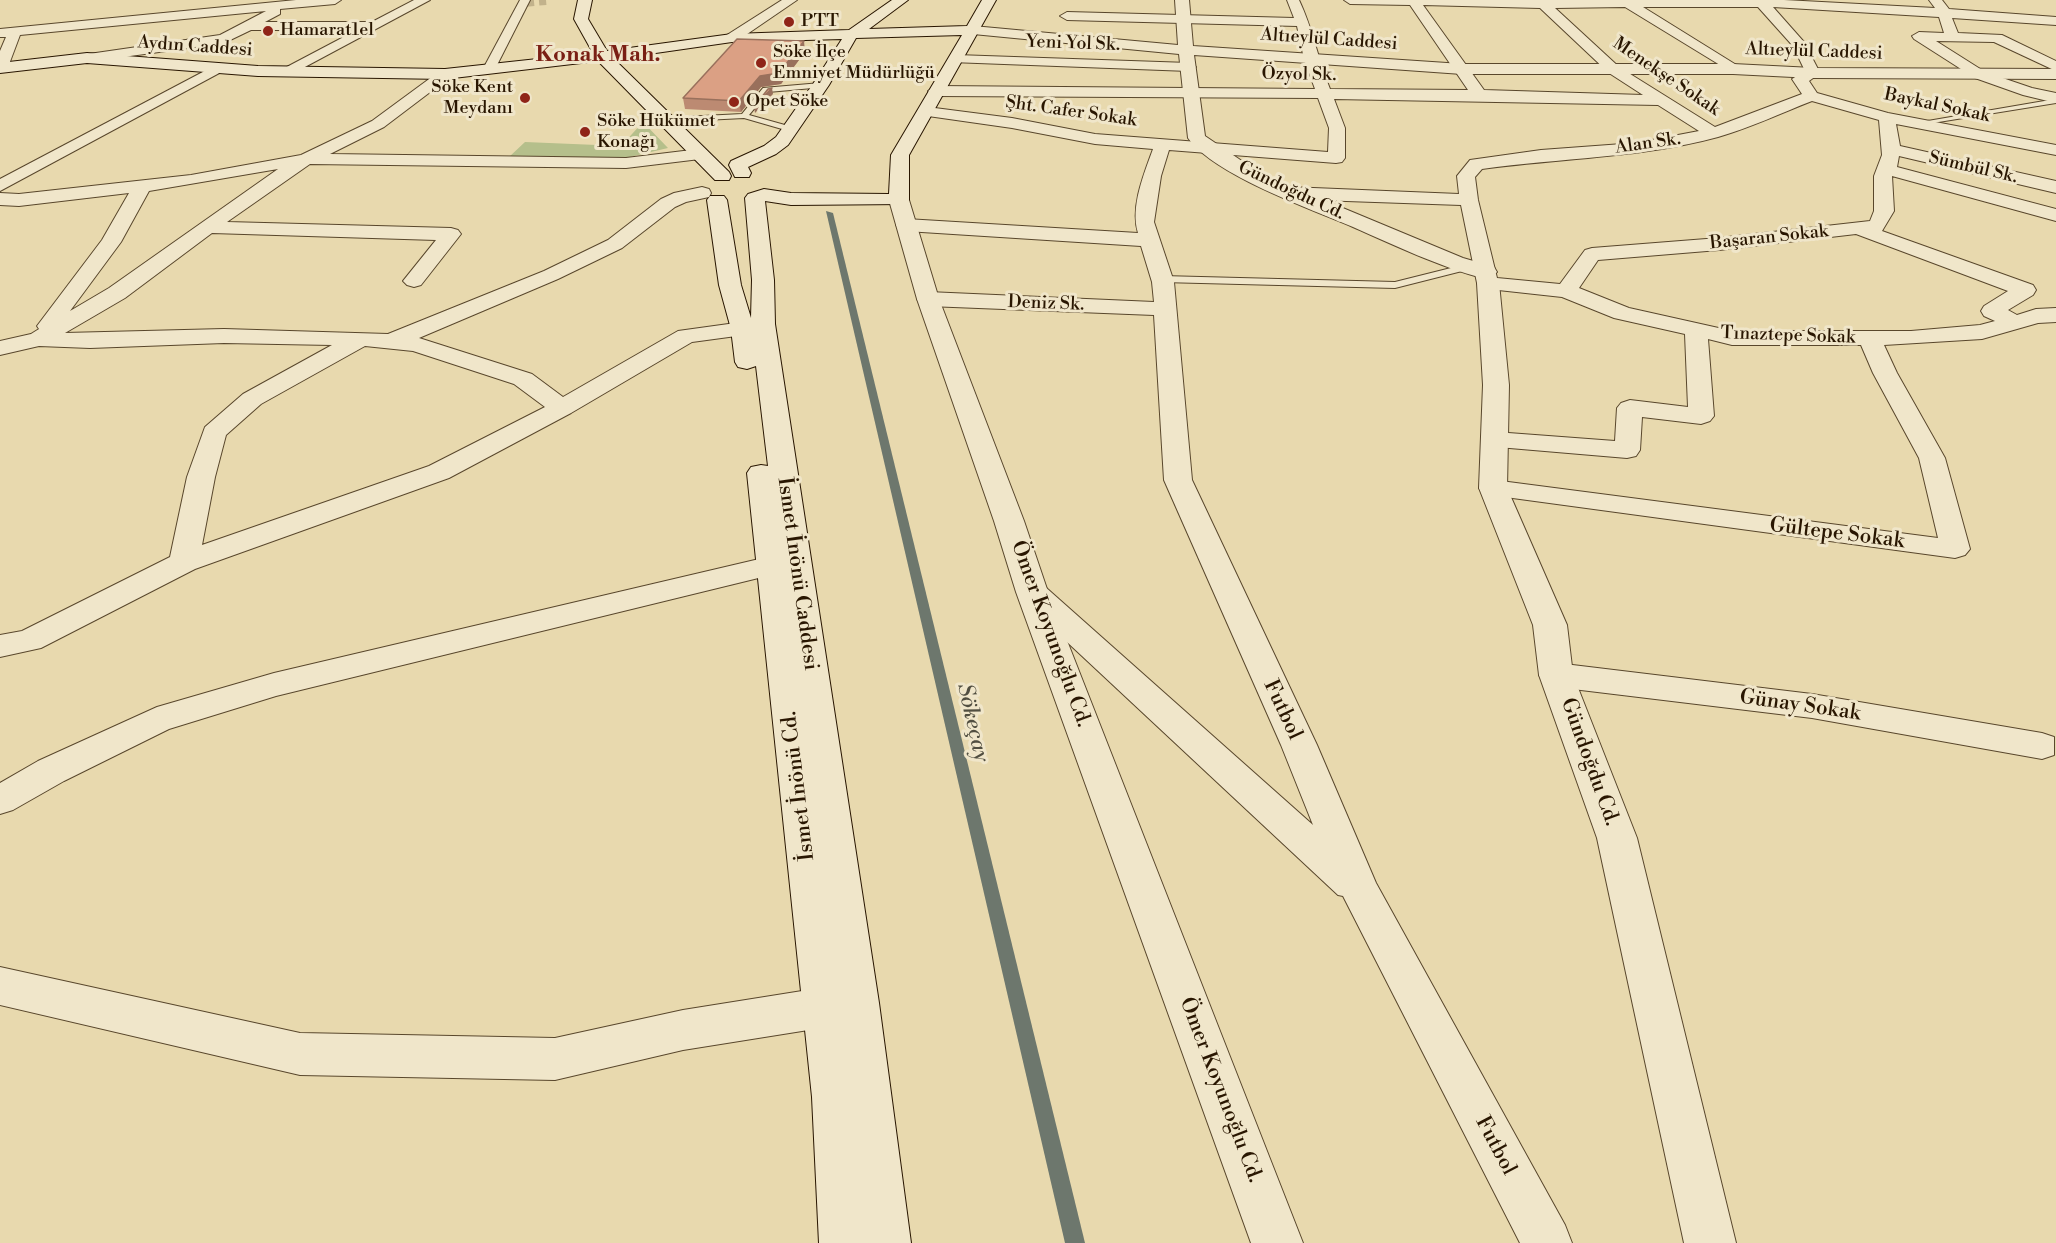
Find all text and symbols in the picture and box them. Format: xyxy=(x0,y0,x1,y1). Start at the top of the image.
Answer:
place label: PTT xyxy=(801,11,839,33)
marker: PTT xyxy=(782,15,796,29)
place label: Hamarat1el xyxy=(280,20,374,42)
marker: Hamarat1el xyxy=(261,24,275,38)
street label: Altıeylül Caddesi xyxy=(1260,24,1398,56)
street label: Aydın Caddesi xyxy=(137,32,253,62)
street label: Yeni Yol Sk. xyxy=(1026,32,1120,56)
street label: Menekşe Sokak xyxy=(1608,33,1724,121)
street label: Altıeylül Caddesi xyxy=(1745,39,1883,65)
place label: Söke İlçe Emniyet Müdürlüğü xyxy=(773,42,935,84)
district label: Konak Mah. xyxy=(535,43,661,69)
marker: Söke İlçe Emniyet Müdürlüğü xyxy=(754,56,768,70)
street label: Özyol Sk. xyxy=(1261,64,1337,86)
place label: Söke Kent Meydanı xyxy=(431,77,513,119)
street label: Baykal Sokak xyxy=(1882,84,1992,128)
marker: Söke Kent Meydanı xyxy=(518,91,532,105)
place label: Opet Söke xyxy=(746,91,828,113)
street label: Şht. Cafer Sokak xyxy=(1004,92,1138,132)
marker: Opet Söke xyxy=(727,95,741,109)
place label: Söke Hükümet Konağı xyxy=(597,111,716,154)
marker: Söke Hükümet Konağı xyxy=(578,125,592,139)
street label: Alan Sk. xyxy=(1614,129,1682,159)
street label: Sümbül Sk. xyxy=(1926,147,2020,189)
street label: Gündoğdu Cd. xyxy=(1234,157,1348,225)
street label: Başaran Sokak xyxy=(1709,221,1829,255)
street label: Deniz Sk. xyxy=(1007,292,1085,316)
street label: Tınaztepe Sokak xyxy=(1720,323,1856,349)
street label: İsmet İnönü Caddesi xyxy=(771,476,823,672)
street label: Gültepe Sokak xyxy=(1768,513,1906,555)
street label: Ömer Koyunoğlu Cd. xyxy=(1005,537,1095,731)
street label: Futbol xyxy=(1257,676,1307,744)
water label: Sökeçay xyxy=(950,681,994,765)
street label: Günay Sokak xyxy=(1738,685,1862,727)
street label: Gündoğdu Cd. xyxy=(1554,695,1624,829)
street label: İsmet İnönü Cd. xyxy=(777,710,821,862)
street label: Ömer Koyunoğlu Cd. xyxy=(1173,994,1267,1186)
street label: Futbol xyxy=(1469,1112,1521,1180)

